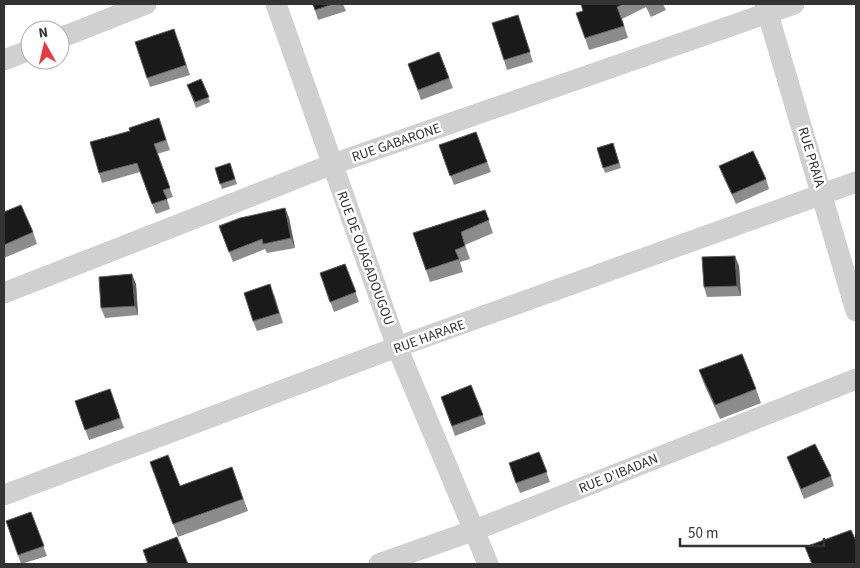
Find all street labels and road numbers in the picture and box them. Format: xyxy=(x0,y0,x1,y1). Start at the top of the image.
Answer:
street label: RUE GABARONE xyxy=(349,118,444,168)
street label: RUE PRAIA xyxy=(792,125,830,190)
street label: RUE DE OUAGADOUGOU xyxy=(331,188,399,328)
street label: RUE HARARE xyxy=(391,315,468,359)
street label: RUE D'IBADAN xyxy=(576,449,661,499)

